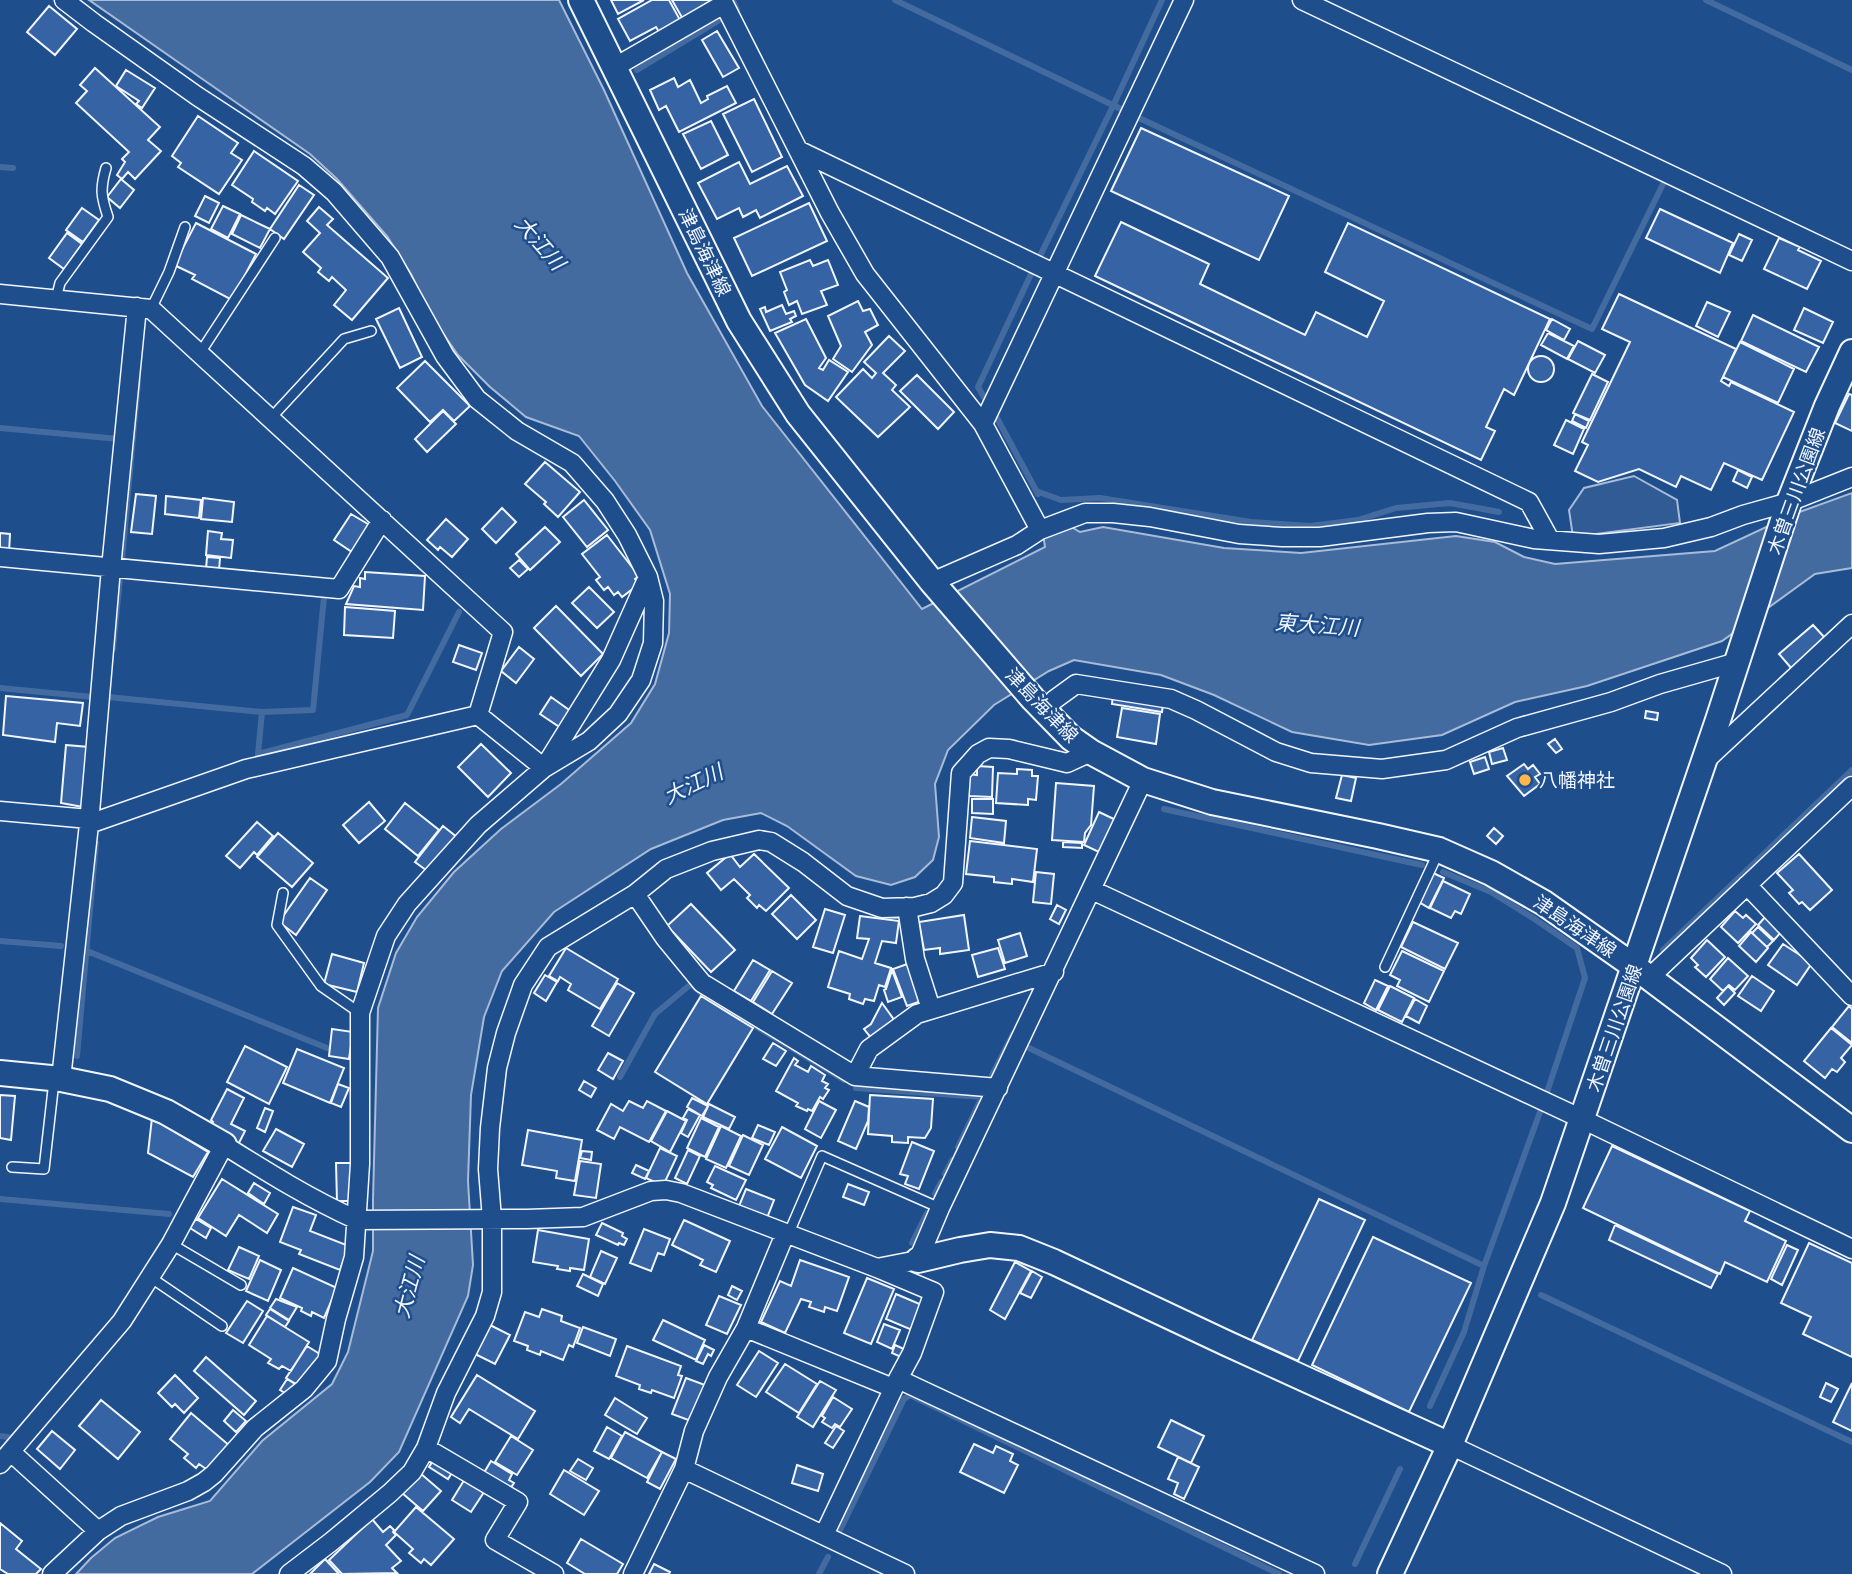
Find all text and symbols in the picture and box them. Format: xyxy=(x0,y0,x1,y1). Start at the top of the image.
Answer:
street label: 津島海津線 xyxy=(674,204,736,300)
water label: 大江川 xyxy=(510,211,571,276)
street label: 木曽三川公園線 xyxy=(1763,425,1829,557)
water label: 東大江川 xyxy=(1274,610,1362,641)
street label: 津島海津線 xyxy=(1001,663,1083,747)
water label: 大江川 xyxy=(659,758,729,809)
place label: 八幡神社 xyxy=(1539,769,1615,791)
marker: 八幡神社 xyxy=(1517,772,1533,788)
street label: 津島海津線 xyxy=(1529,890,1621,962)
street label: 木曽三川公園線 xyxy=(1582,962,1646,1094)
water label: 大江川 xyxy=(389,1251,430,1321)

